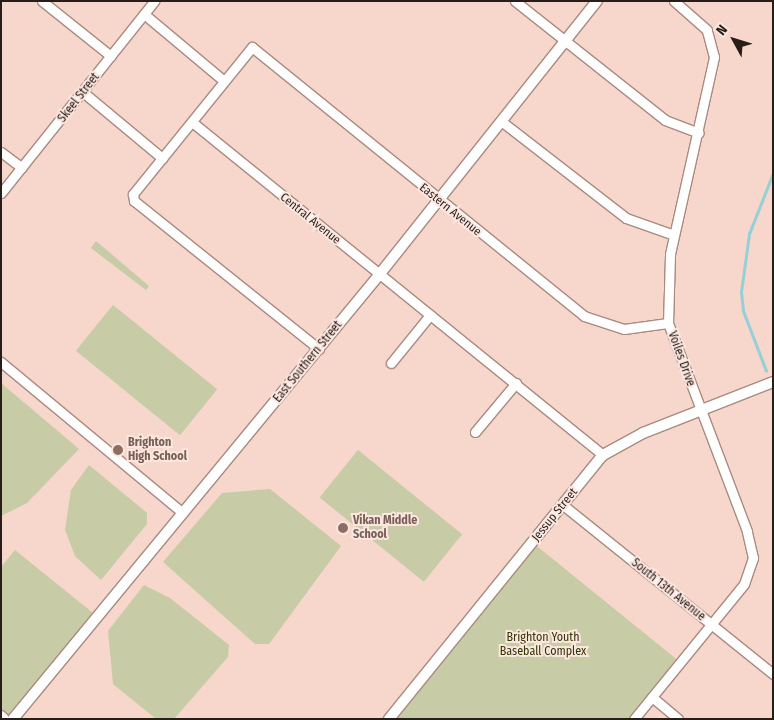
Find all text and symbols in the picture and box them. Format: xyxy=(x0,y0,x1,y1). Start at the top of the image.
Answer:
north arrow xyxy=(709,15,759,65)
text: N xyxy=(713,22,731,39)
street label: Skeel Street xyxy=(55,70,103,126)
street label: Eastern Avenue xyxy=(416,181,484,239)
street label: Central Avenue xyxy=(277,190,343,248)
street label: East Southern Street xyxy=(271,318,345,406)
street label: Voiles Drive xyxy=(664,330,698,388)
place label: Brighton High School xyxy=(128,436,187,464)
marker: Brighton High School xyxy=(112,444,124,456)
street label: Jessup Street xyxy=(529,485,581,545)
place label: Vikan Middle School xyxy=(353,514,417,542)
marker: Vikan Middle School xyxy=(337,522,349,534)
street label: South 13th Avenue xyxy=(628,556,708,624)
park label: Brighton Youth Baseball Complex xyxy=(500,631,586,659)

